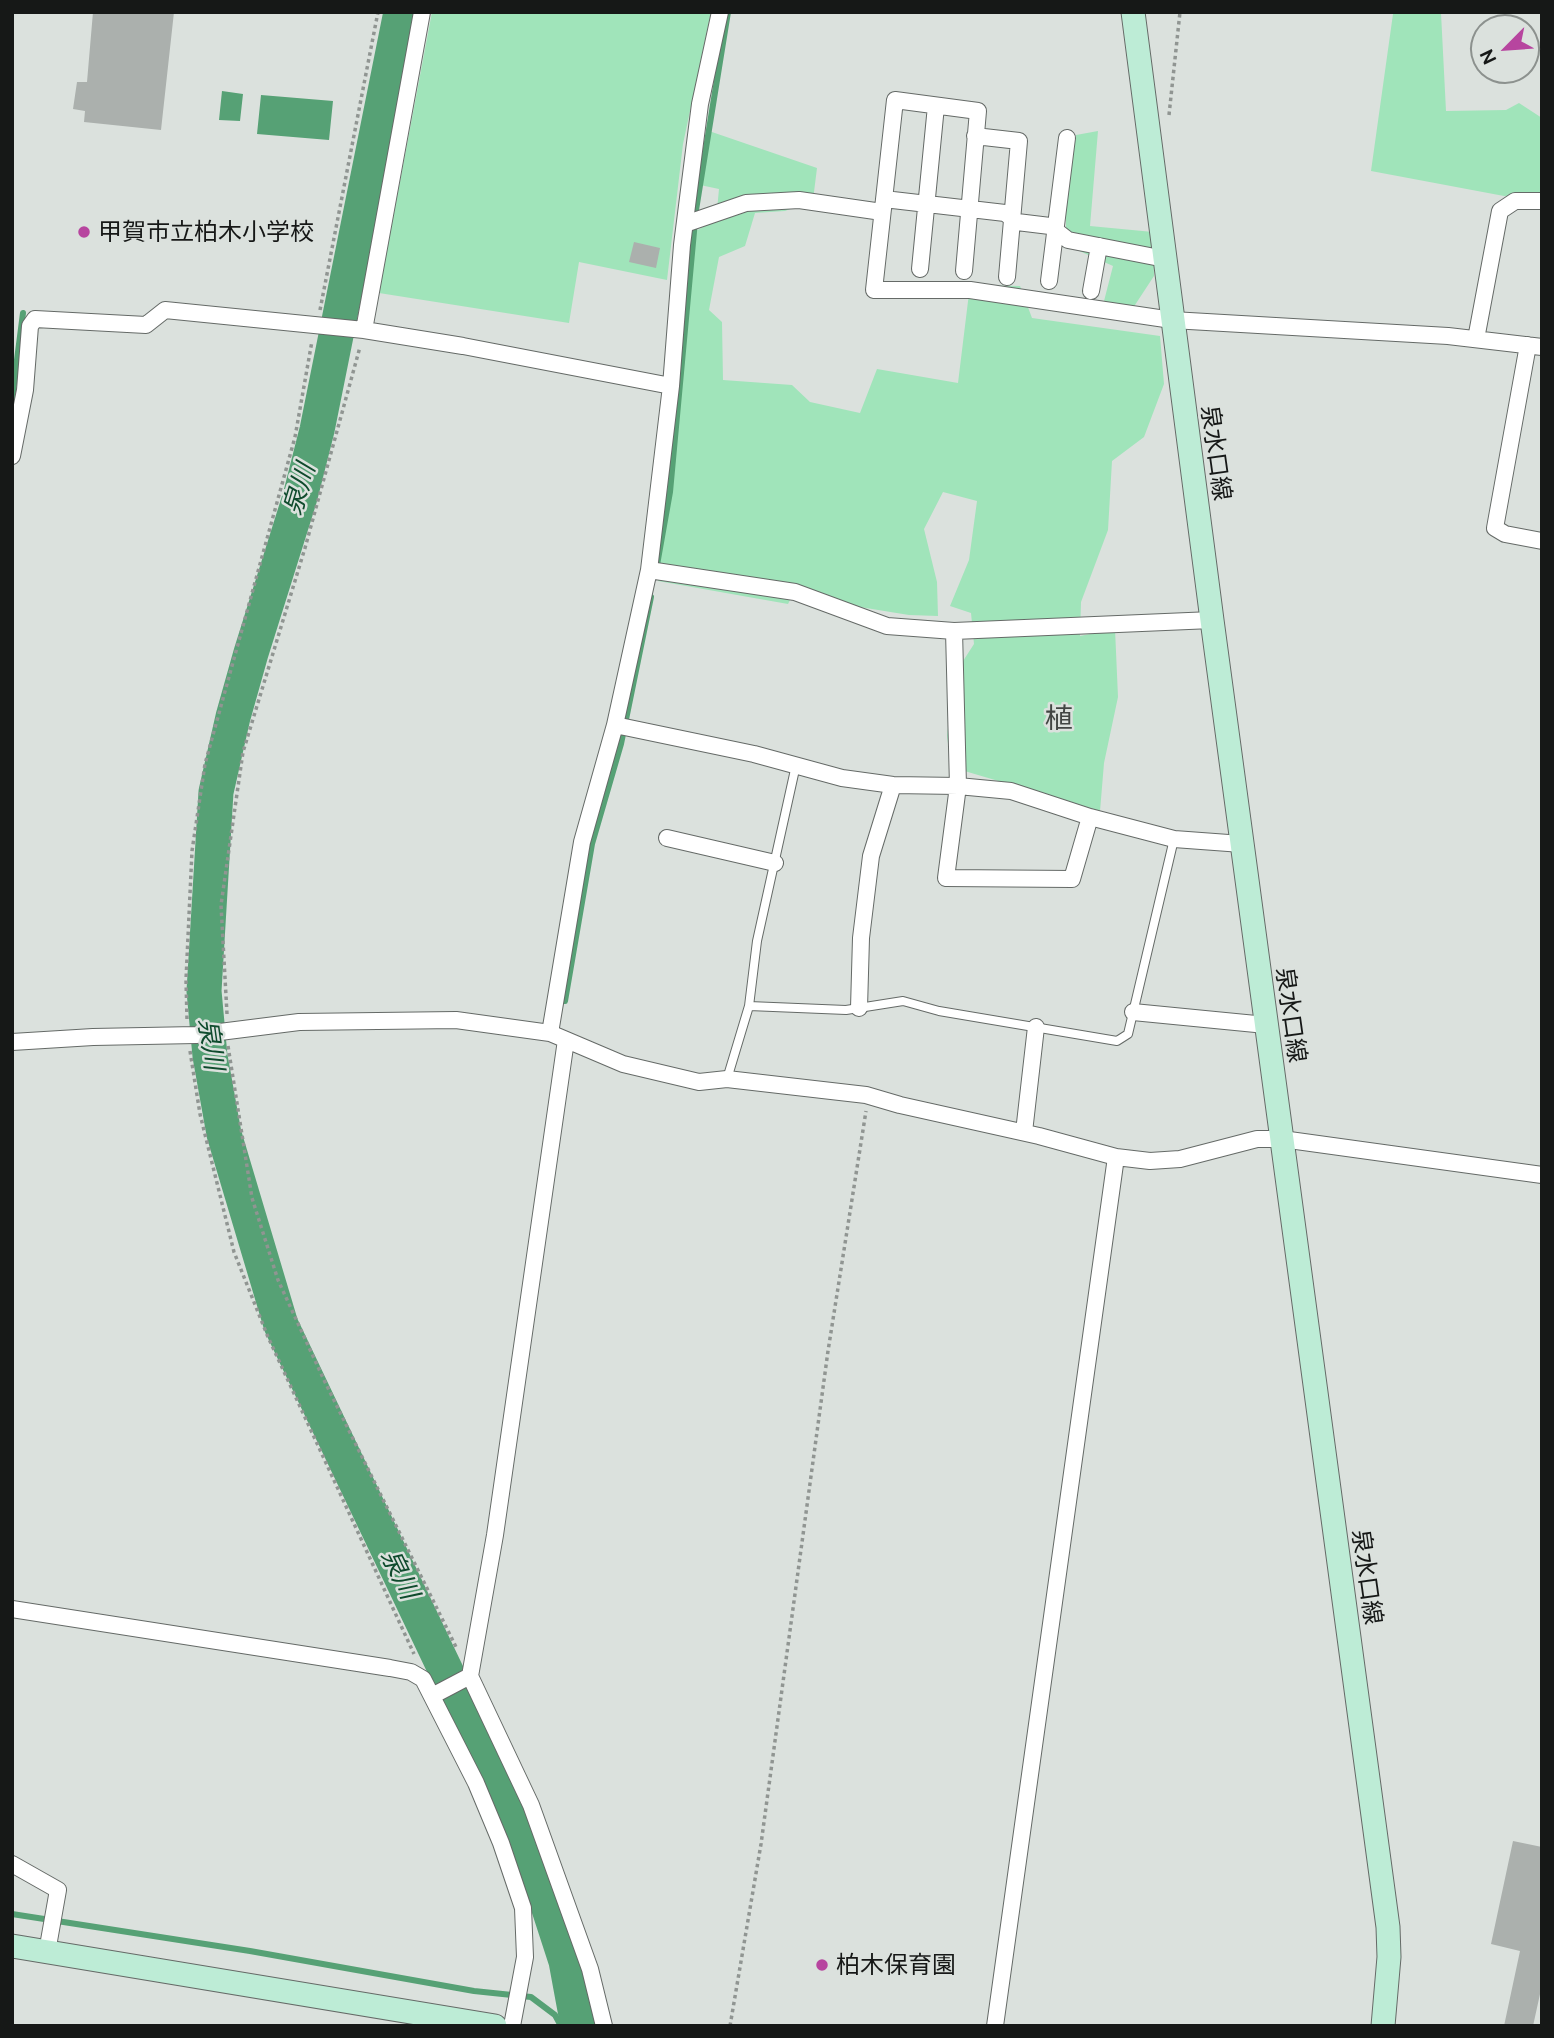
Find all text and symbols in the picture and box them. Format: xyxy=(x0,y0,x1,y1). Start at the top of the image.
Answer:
north arrow xyxy=(1470,14,1540,84)
text: N xyxy=(1475,46,1501,68)
place label: 甲賀市立柏木小学校 xyxy=(98,218,314,246)
marker: 甲賀市立柏木小学校 xyxy=(76,224,92,240)
street label: 泉水口線 xyxy=(1195,403,1237,503)
water label: 泉川 xyxy=(276,460,322,518)
district label: 植 xyxy=(1045,702,1073,736)
street label: 泉水口線 xyxy=(1270,965,1312,1065)
water label: 泉川 xyxy=(192,1016,230,1072)
street label: 泉水口線 xyxy=(1346,1527,1388,1627)
water label: 泉川 xyxy=(375,1544,425,1604)
place label: 柏木保育園 xyxy=(836,1951,956,1979)
marker: 柏木保育園 xyxy=(814,1957,830,1973)

